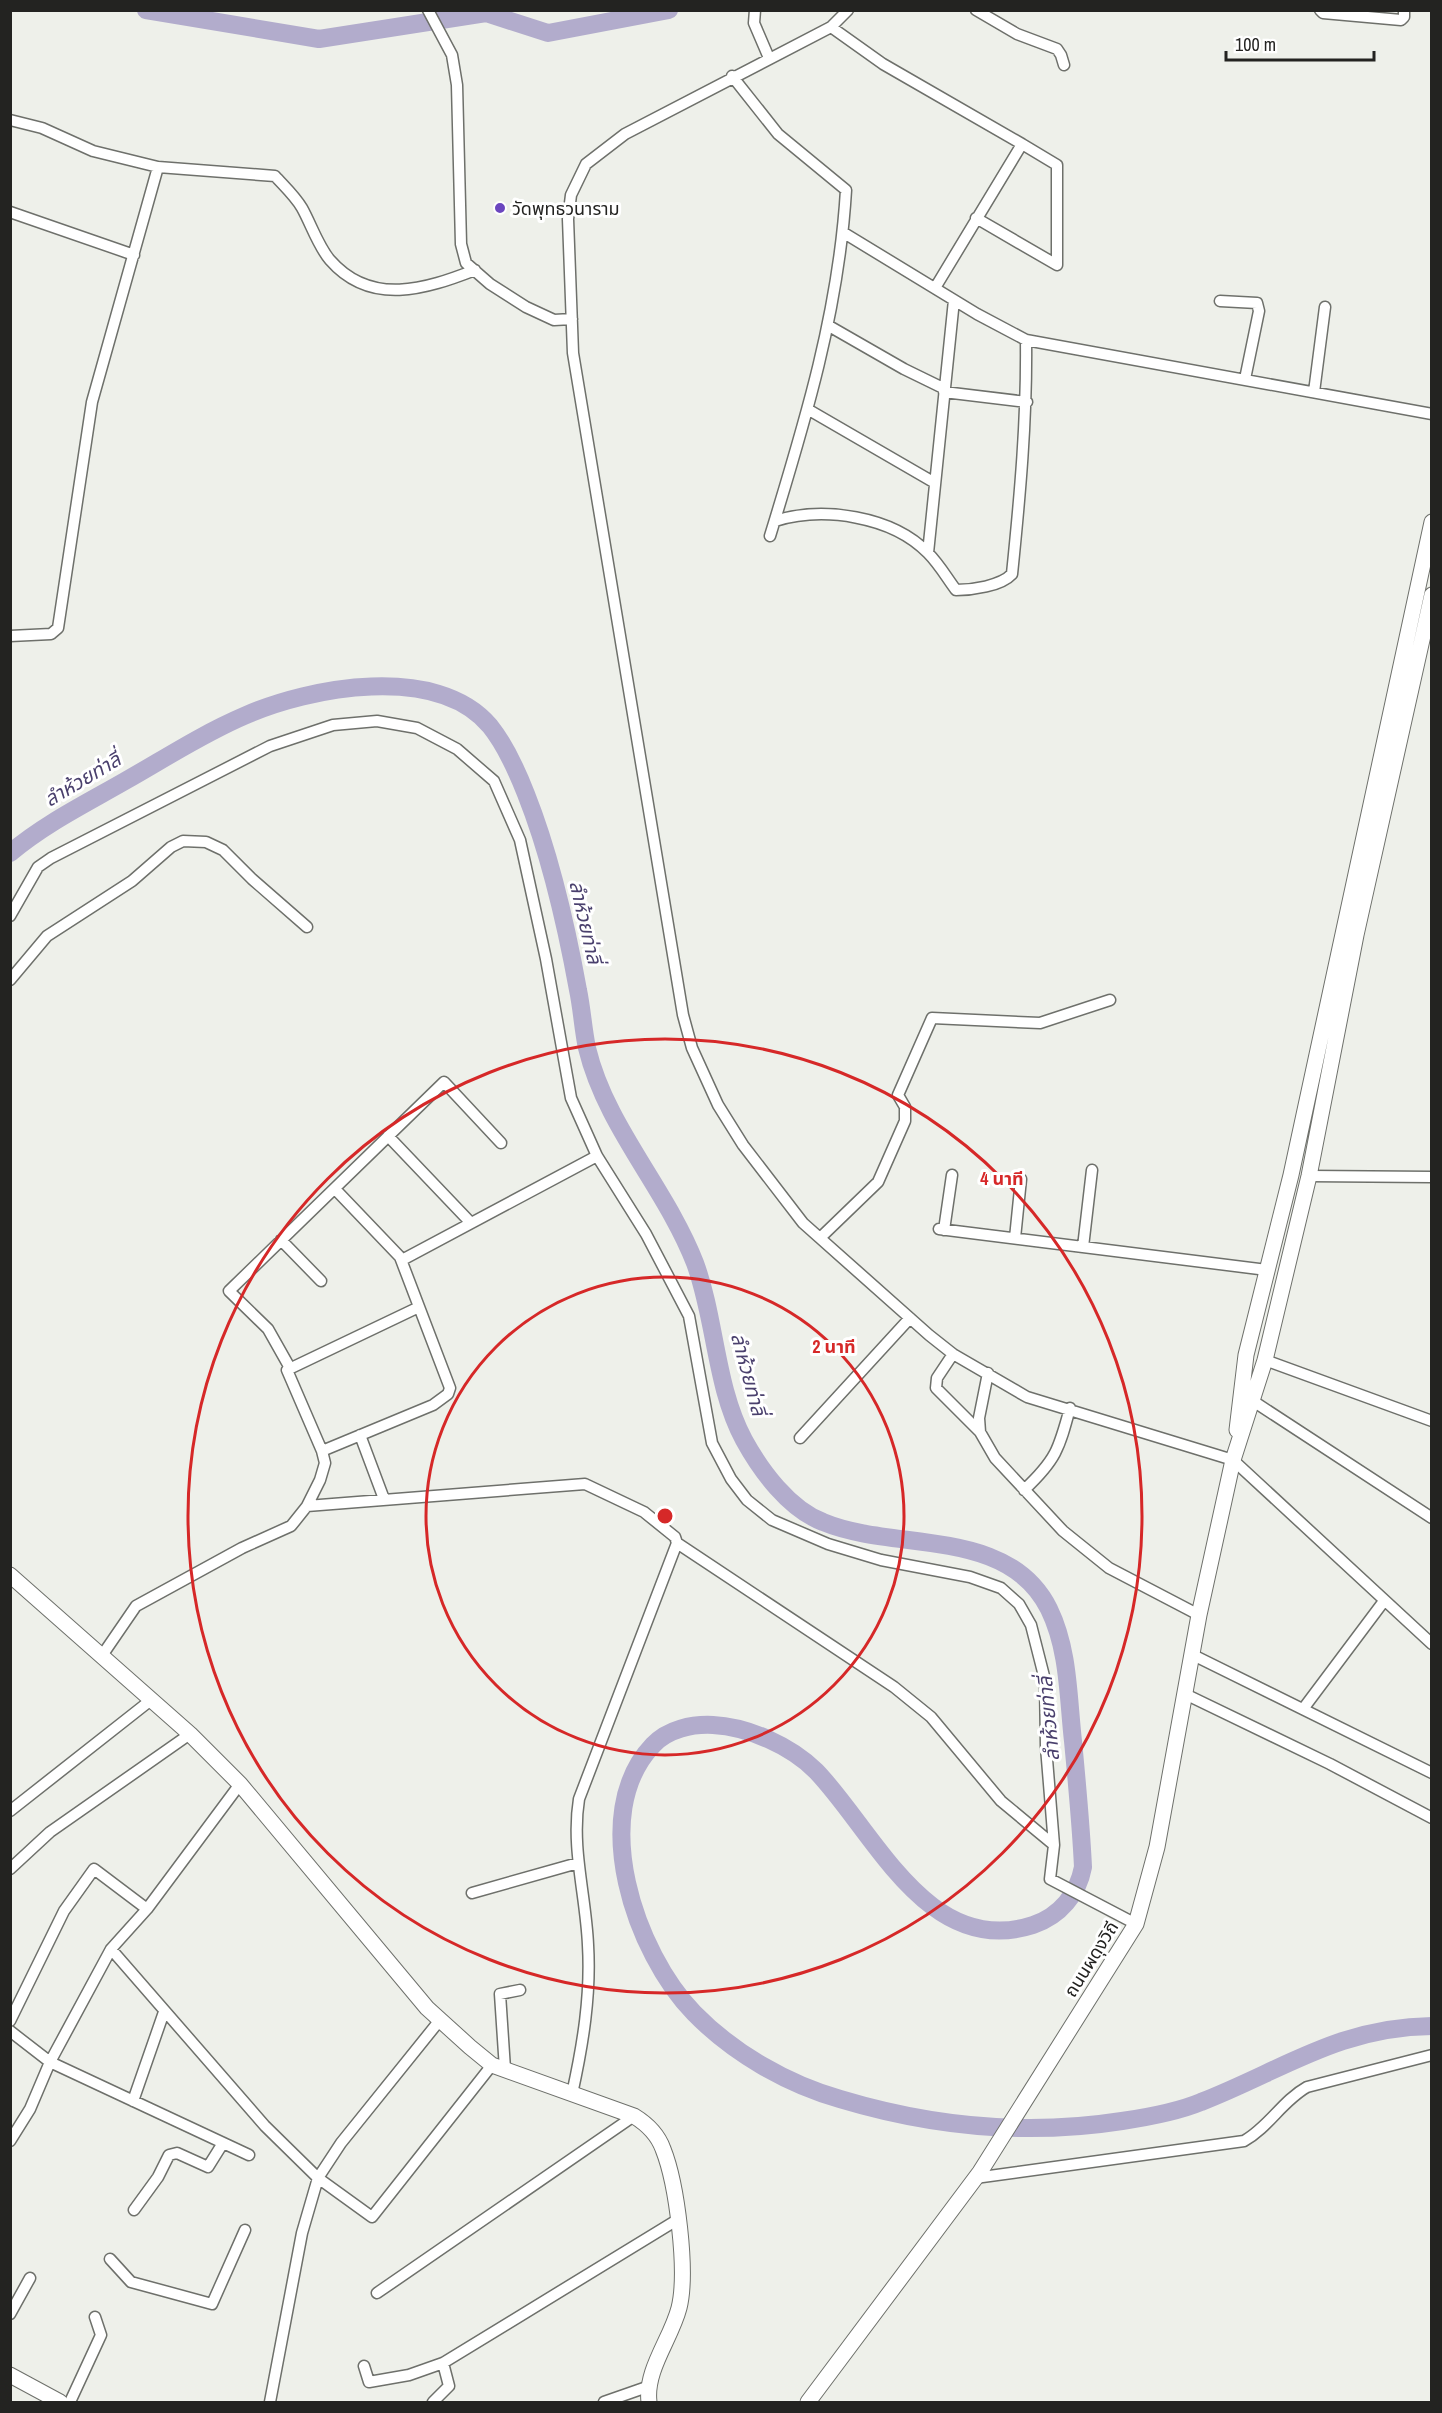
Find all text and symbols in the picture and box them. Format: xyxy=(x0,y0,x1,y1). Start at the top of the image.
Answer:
scale bar xyxy=(1226,24,1374,62)
text: 100 m xyxy=(1235,32,1276,57)
place label: วัดพุทธวนาราม xyxy=(512,196,620,221)
marker: วัดพุทธวนาราม xyxy=(493,201,507,215)
water label: ลำห้วยท่าลี่ xyxy=(39,744,129,812)
water label: ลำห้วยท่าลี่ xyxy=(563,878,610,970)
text: 4 นาที xyxy=(980,1166,1024,1191)
water label: ลำห้วยท่าลี่ xyxy=(725,1330,774,1422)
text: 2 นาที xyxy=(812,1334,856,1359)
centre of rings xyxy=(655,1506,675,1526)
water label: ลำห้วยท่าลี่ xyxy=(1031,1672,1065,1762)
street label: ถนนผดุงวิถี xyxy=(1058,1916,1124,2002)

